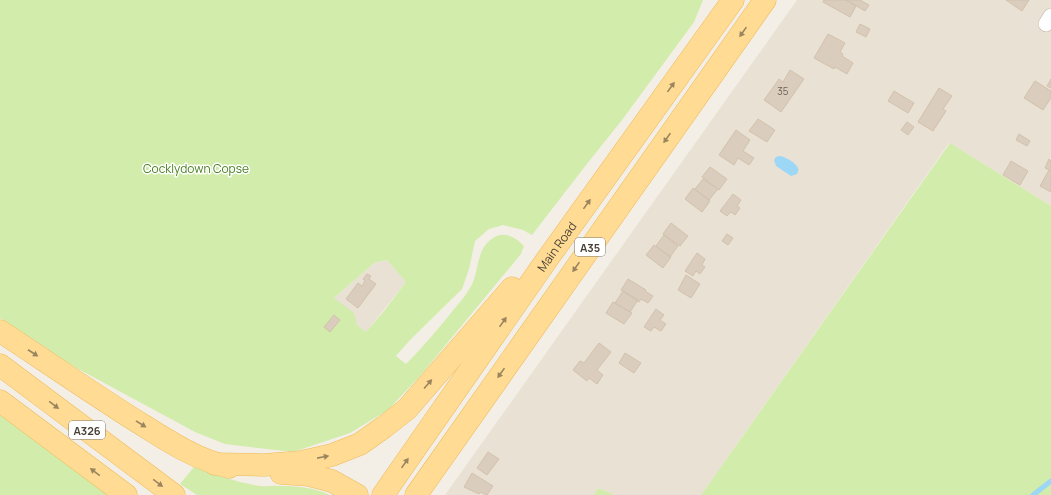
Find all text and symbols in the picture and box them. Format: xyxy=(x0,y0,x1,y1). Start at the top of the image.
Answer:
one-way arrow xyxy=(739,27,747,37)
one-way arrow xyxy=(666,81,675,92)
house number: 35 xyxy=(777,84,789,98)
one-way arrow xyxy=(663,133,671,143)
park label: Cocklydown Copse xyxy=(143,160,249,177)
one-way arrow xyxy=(583,198,591,209)
street label: Main Road xyxy=(533,218,580,275)
road number: A35 xyxy=(575,238,605,256)
one-way arrow xyxy=(572,262,580,272)
one-way arrow xyxy=(499,316,507,327)
one-way arrow xyxy=(27,349,38,357)
one-way arrow xyxy=(497,368,505,378)
one-way arrow xyxy=(424,379,433,390)
one-way arrow xyxy=(48,401,59,409)
one-way arrow xyxy=(136,420,146,428)
road number: A326 xyxy=(69,421,105,439)
one-way arrow xyxy=(317,454,330,460)
one-way arrow xyxy=(401,458,409,468)
one-way arrow xyxy=(89,467,100,476)
one-way arrow xyxy=(152,479,163,487)

